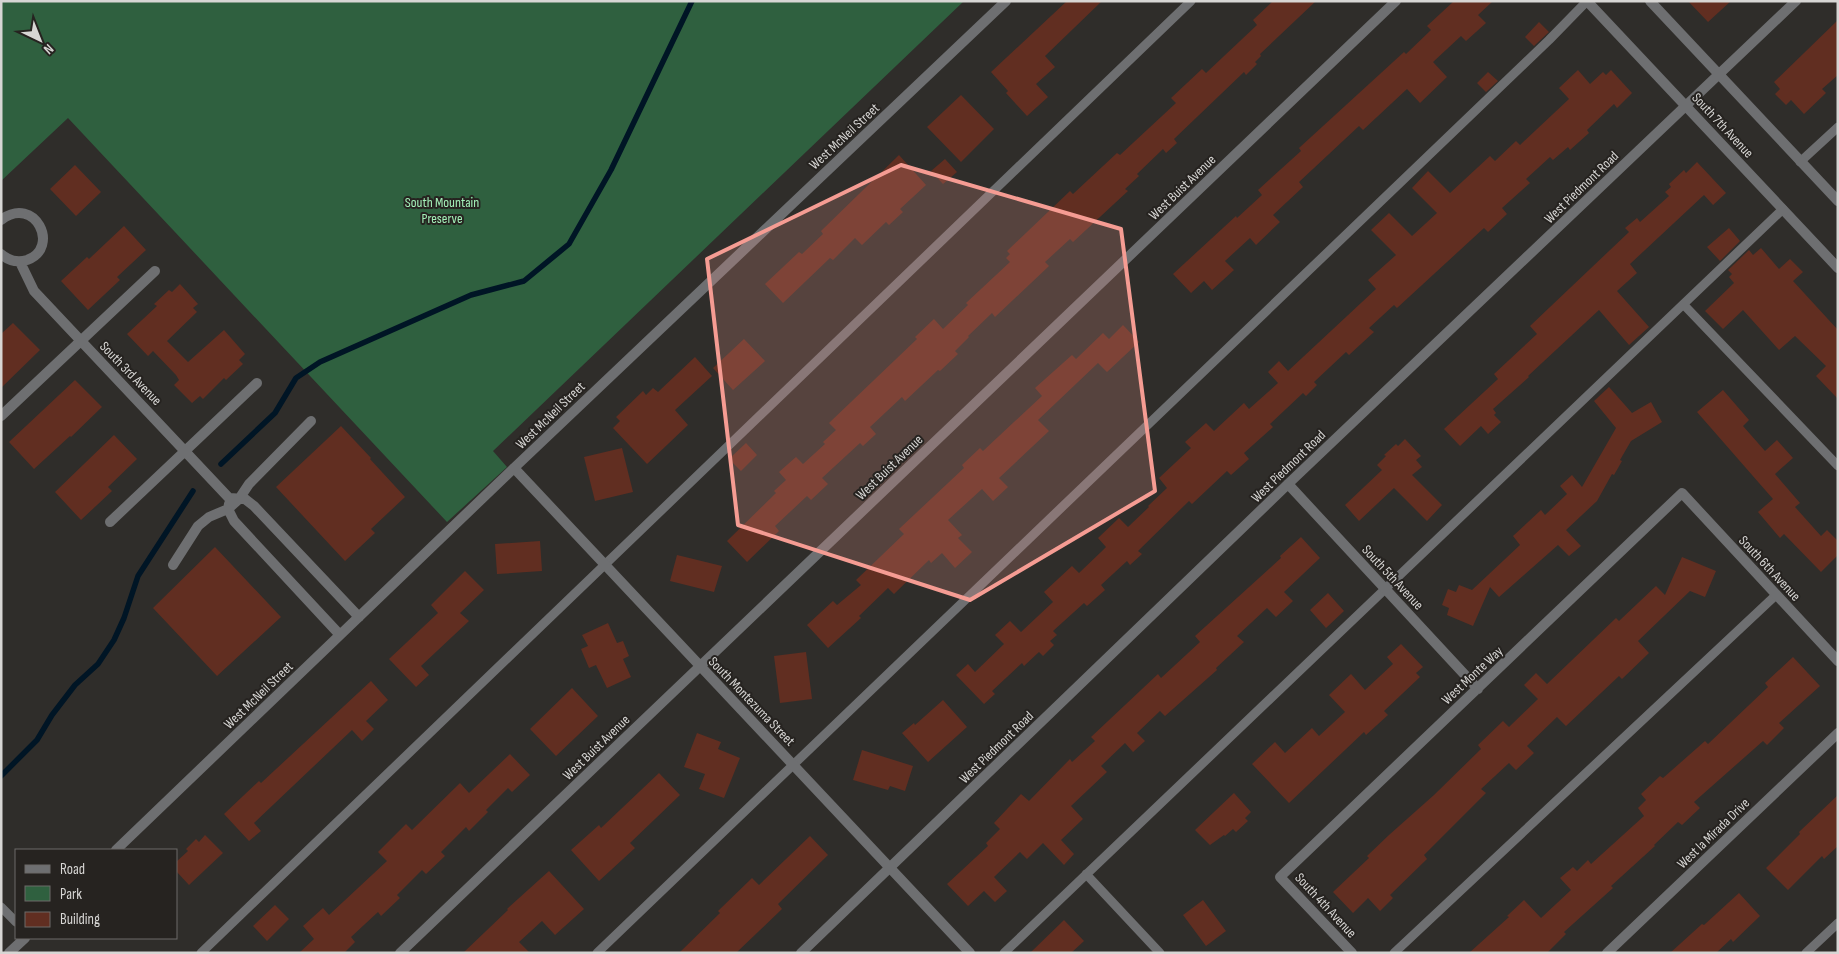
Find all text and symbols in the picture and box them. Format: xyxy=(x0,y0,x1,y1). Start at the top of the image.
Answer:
north arrow xyxy=(15,15,65,65)
text: N xyxy=(40,40,57,58)
street label: South 7th Avenue xyxy=(1688,89,1757,161)
street label: West McNeil Street xyxy=(806,100,883,173)
street label: West Piedmont Road xyxy=(1541,148,1622,227)
street label: West Buist Avenue xyxy=(1145,151,1219,224)
park label: South Mountain Preserve xyxy=(405,194,479,227)
street label: South 3rd Avenue xyxy=(96,338,165,409)
street label: West McNeil Street xyxy=(512,378,589,453)
street label: West Piedmont Road xyxy=(1248,427,1329,506)
street label: West Buist Avenue xyxy=(852,431,926,504)
street label: South 6th Avenue xyxy=(1735,532,1804,604)
street label: South 5th Avenue xyxy=(1358,541,1427,613)
street label: West Monte Way xyxy=(1438,642,1507,708)
street label: South Montezuma Street xyxy=(705,653,798,749)
street label: West McNeil Street xyxy=(220,658,297,733)
street label: West Piedmont Road xyxy=(956,708,1037,787)
street label: West Buist Avenue xyxy=(559,711,633,784)
street label: West la Mirada Drive xyxy=(1674,795,1753,872)
legend xyxy=(15,849,178,939)
text: Road xyxy=(60,860,85,879)
street label: South 4th Avenue xyxy=(1291,869,1360,941)
text: Park xyxy=(60,885,82,904)
text: Building xyxy=(60,910,100,929)

